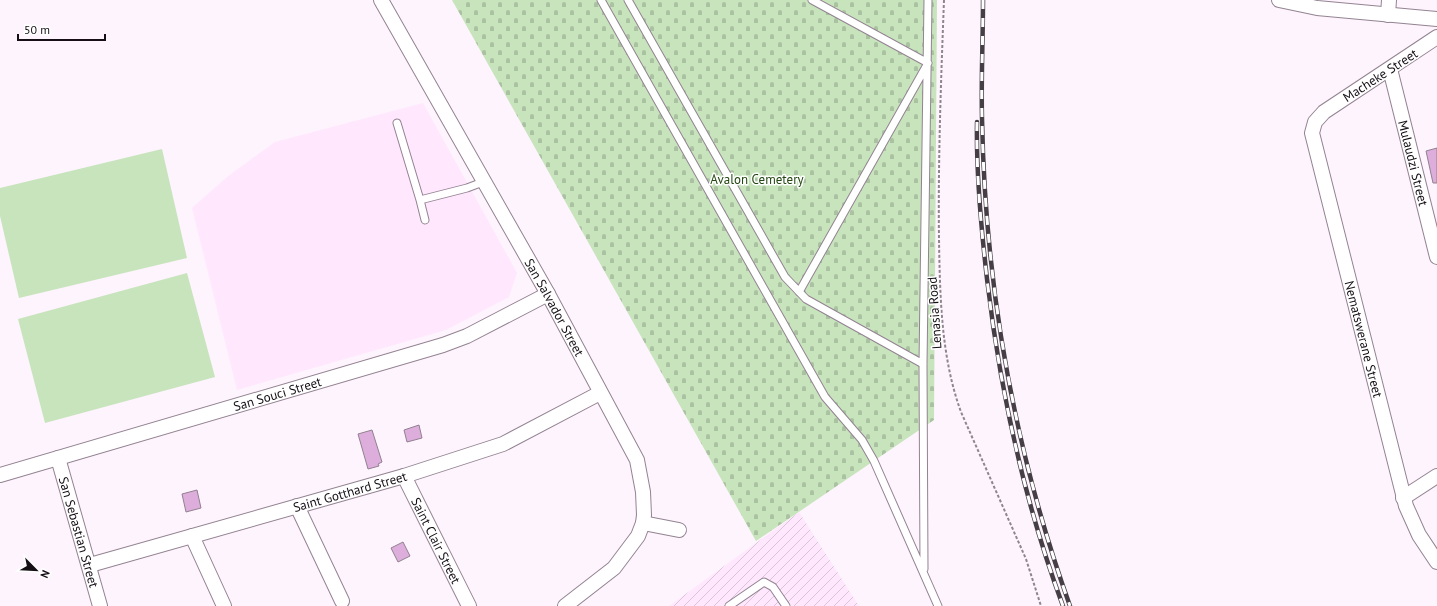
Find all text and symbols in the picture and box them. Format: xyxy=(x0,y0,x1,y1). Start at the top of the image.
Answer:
scale bar xyxy=(18,16,105,42)
text: 50 m xyxy=(24,22,50,37)
street label: Macheke Street xyxy=(1340,45,1421,106)
street label: Mulaudzi Street xyxy=(1394,119,1432,208)
park label: Avalon Cemetery xyxy=(710,171,804,188)
street label: San Salvador Street xyxy=(521,256,588,360)
street label: Lenasia Road xyxy=(923,276,946,350)
street label: Nematswerane Street xyxy=(1341,279,1386,400)
street label: San Souci Street xyxy=(231,373,324,415)
street label: Saint Gotthard Street xyxy=(291,467,410,516)
street label: San Sebastian Street xyxy=(55,475,103,590)
street label: Saint Clair Street xyxy=(407,495,465,587)
north arrow xyxy=(16,550,56,590)
text: N xyxy=(37,568,53,580)

